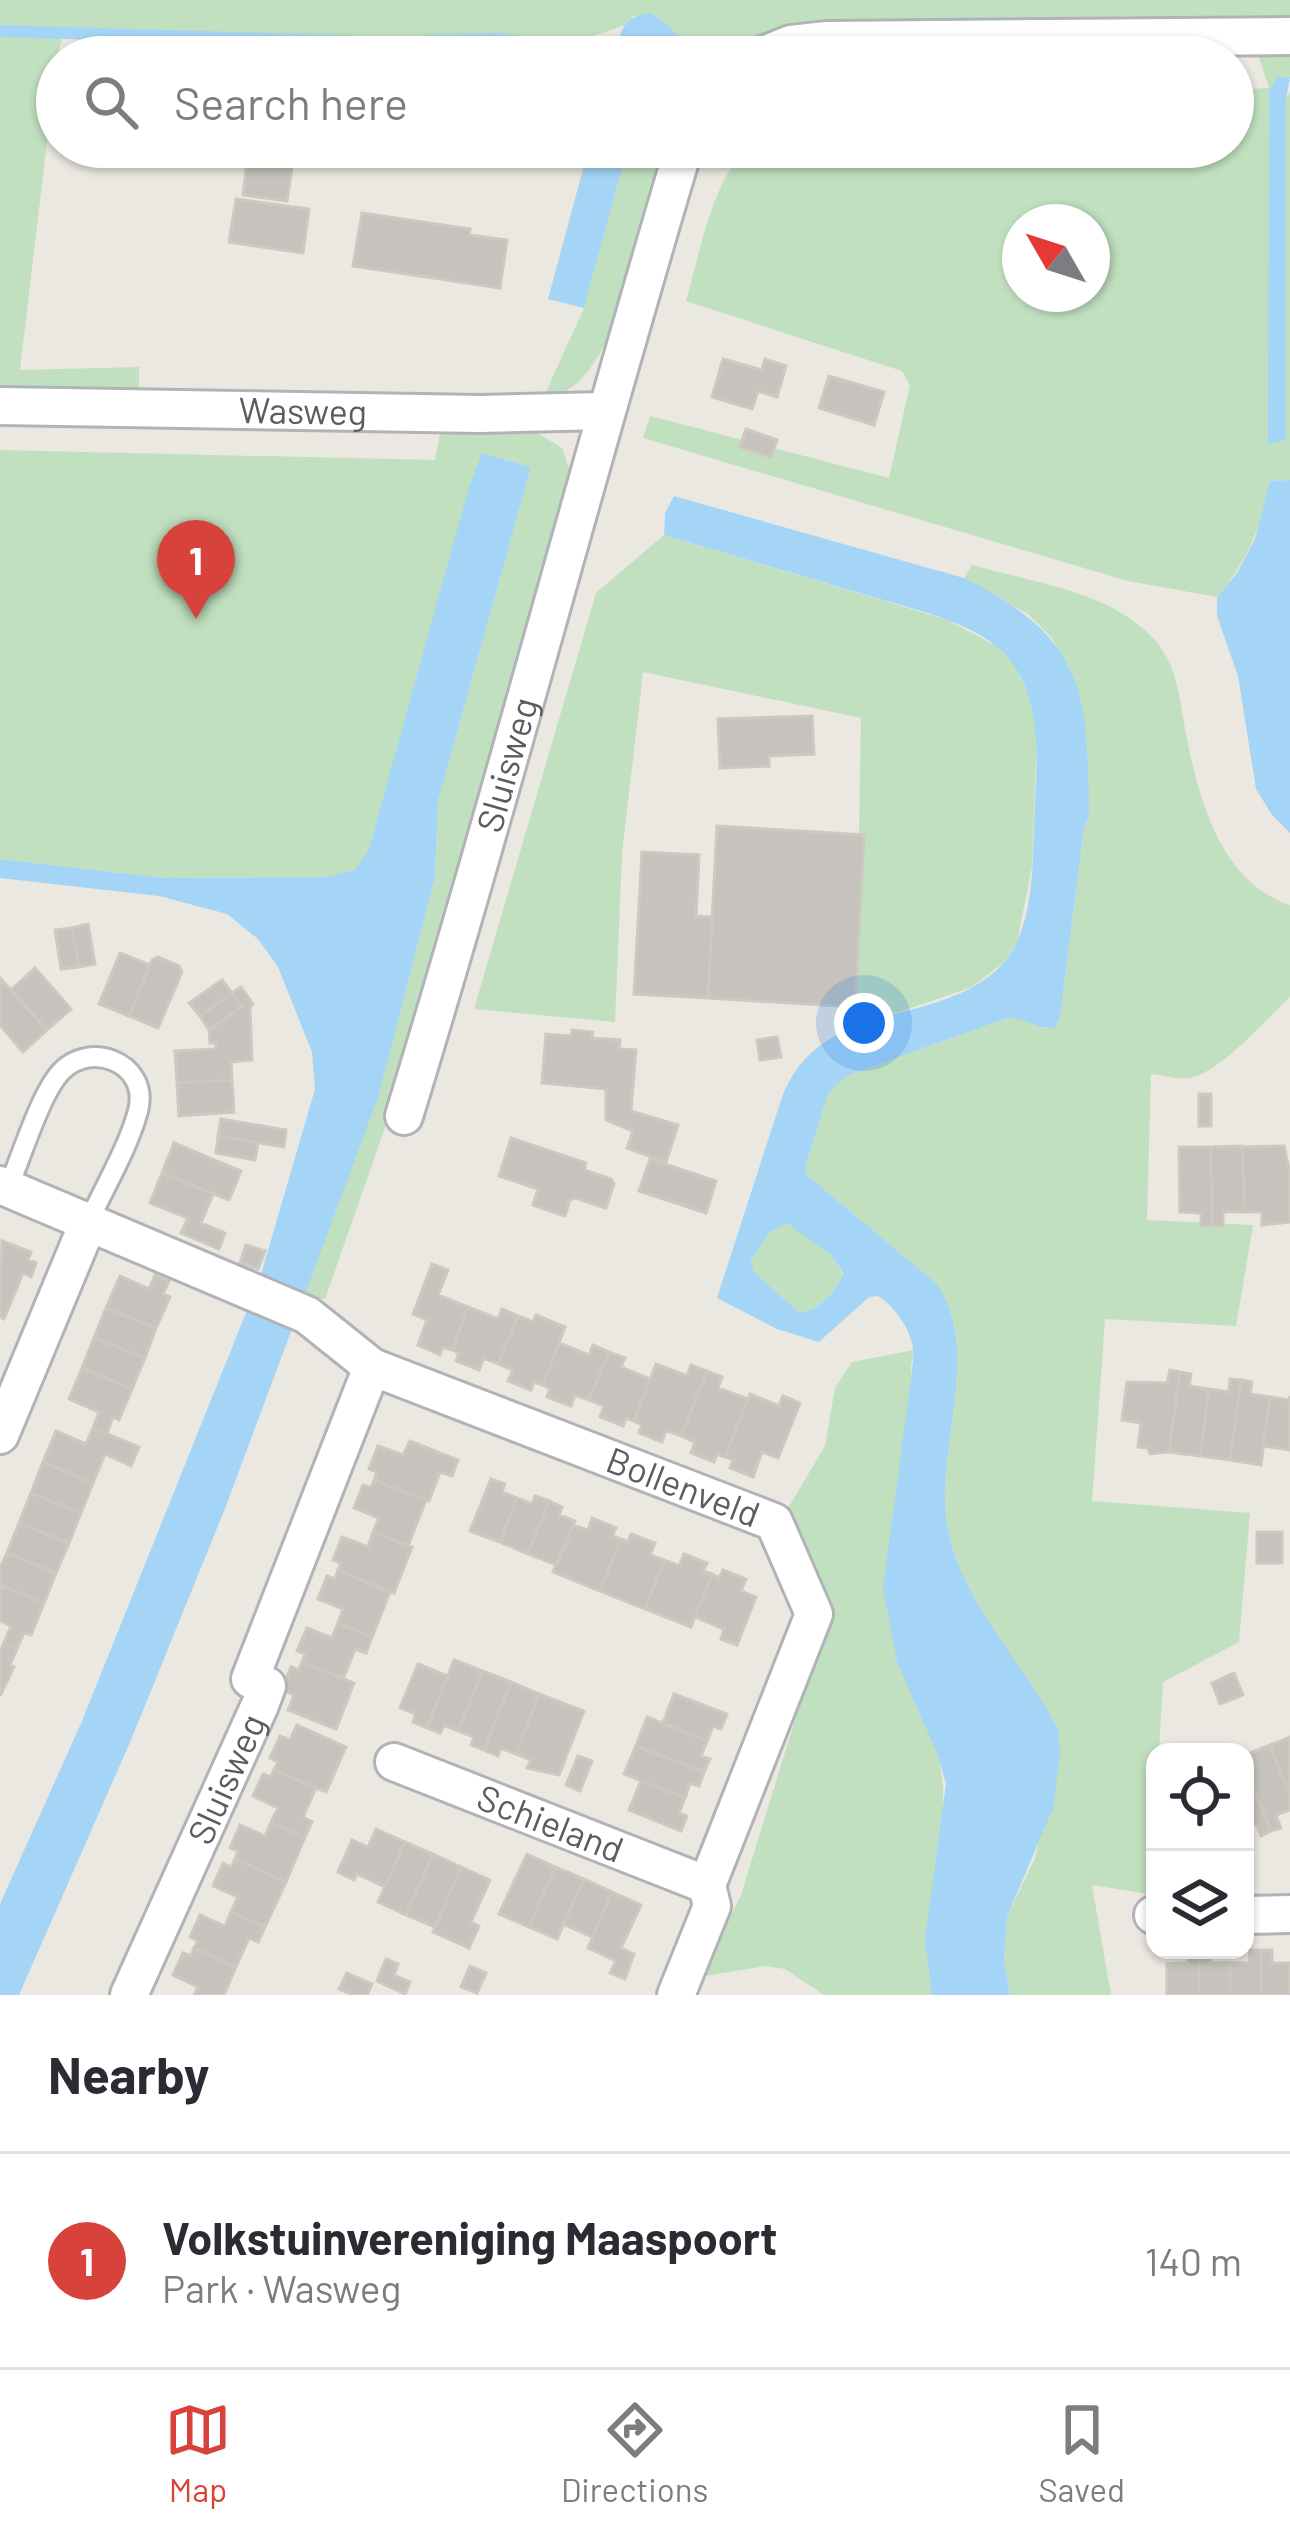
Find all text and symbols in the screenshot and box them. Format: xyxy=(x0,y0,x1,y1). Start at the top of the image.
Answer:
search box xyxy=(36,36,1254,168)
icon: search xyxy=(78,69,144,135)
text: Search here xyxy=(174,75,408,129)
north arrow xyxy=(1002,204,1110,312)
street label: Wasweg xyxy=(238,387,367,432)
pin: 1 xyxy=(157,520,235,619)
street label: Sluisweg xyxy=(466,692,545,837)
your location xyxy=(834,993,894,1053)
street label: Bollenveld xyxy=(601,1437,766,1534)
street label: Sluisweg xyxy=(177,1707,273,1850)
map controls xyxy=(1146,1743,1254,1959)
button: locate xyxy=(1146,1743,1254,1851)
street label: Schieland xyxy=(472,1774,630,1870)
button: layers xyxy=(1146,1851,1254,1959)
text: Nearby xyxy=(48,2043,209,2104)
text: Volkstuinvereniging Maaspoort xyxy=(162,2210,777,2264)
text: 1 xyxy=(80,2237,94,2284)
text: 140 m xyxy=(1145,2237,1242,2284)
text: Park · Wasweg xyxy=(162,2264,401,2311)
tab: Map xyxy=(165,2397,231,2509)
tab: Directions xyxy=(561,2397,708,2509)
tab: Saved xyxy=(1038,2397,1125,2509)

